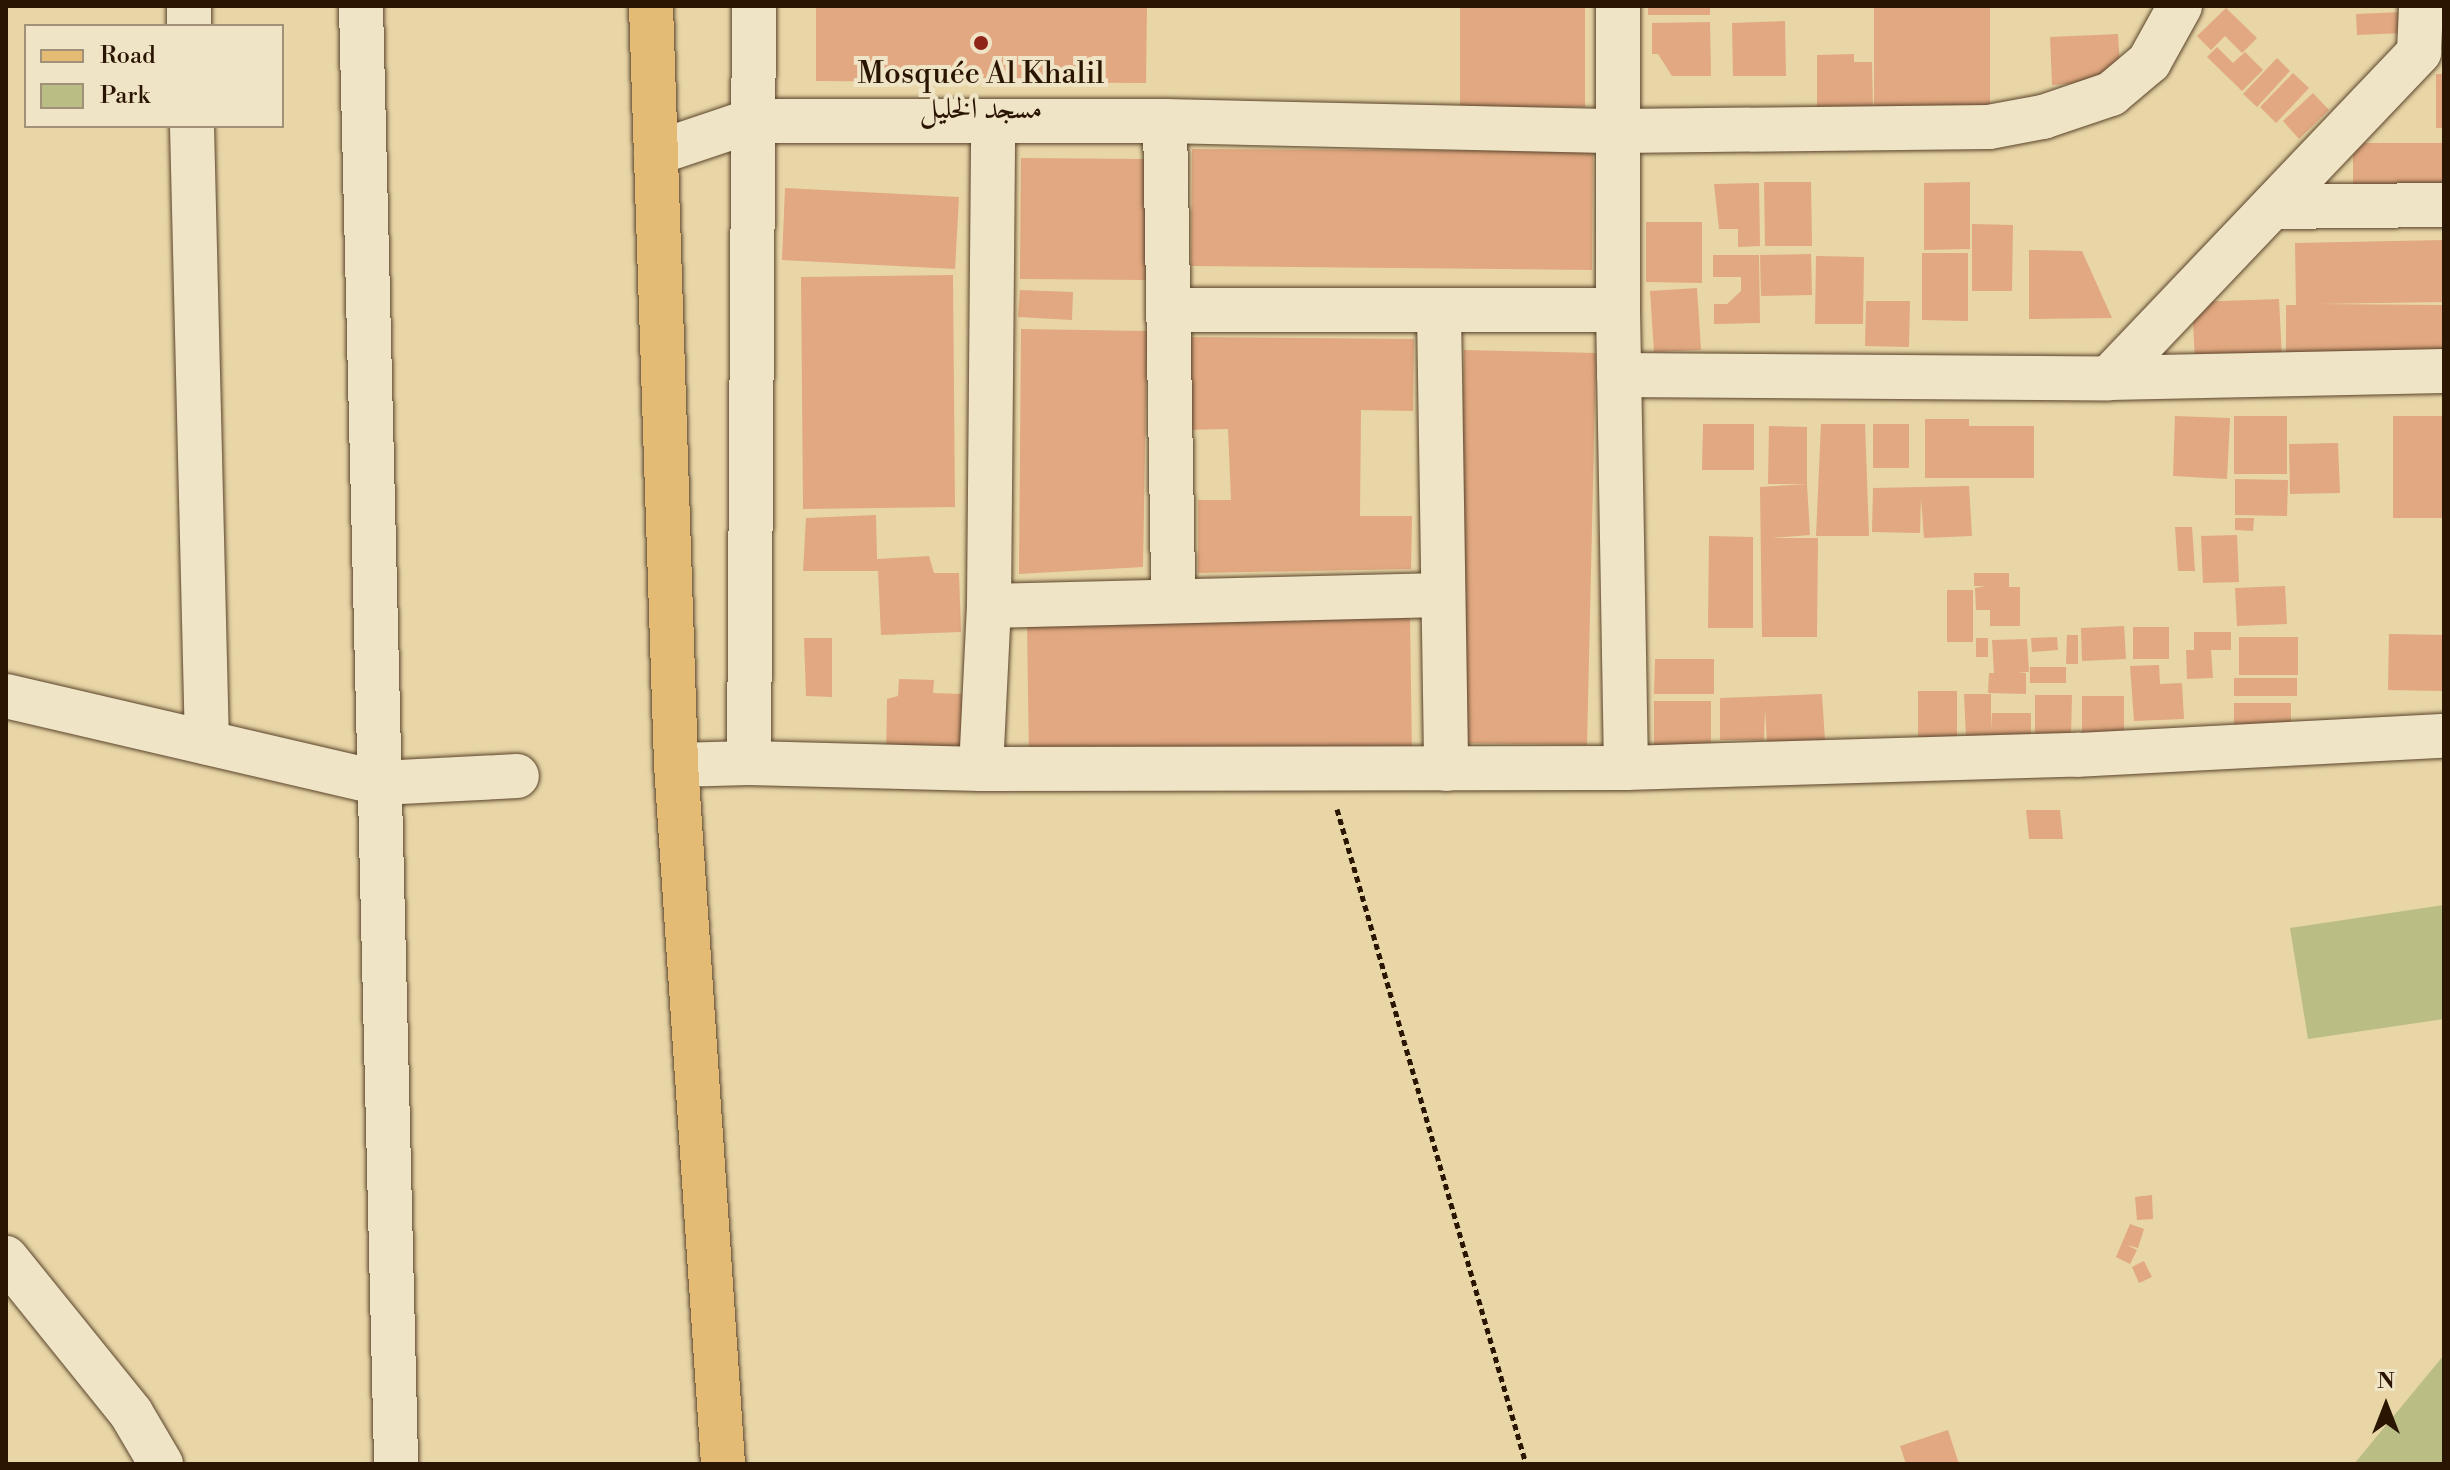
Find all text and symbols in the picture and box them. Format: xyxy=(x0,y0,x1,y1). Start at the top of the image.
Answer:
legend xyxy=(24,24,284,128)
marker: Mosquée Al Khalil مسجد الخليل xyxy=(972,34,990,52)
text: Road xyxy=(100,41,156,71)
place label: Mosquée Al Khalil مسجد الخليل xyxy=(858,56,1104,126)
text: Park xyxy=(100,81,150,111)
north arrow xyxy=(2346,1366,2426,1446)
text: N xyxy=(2377,1368,2395,1395)

